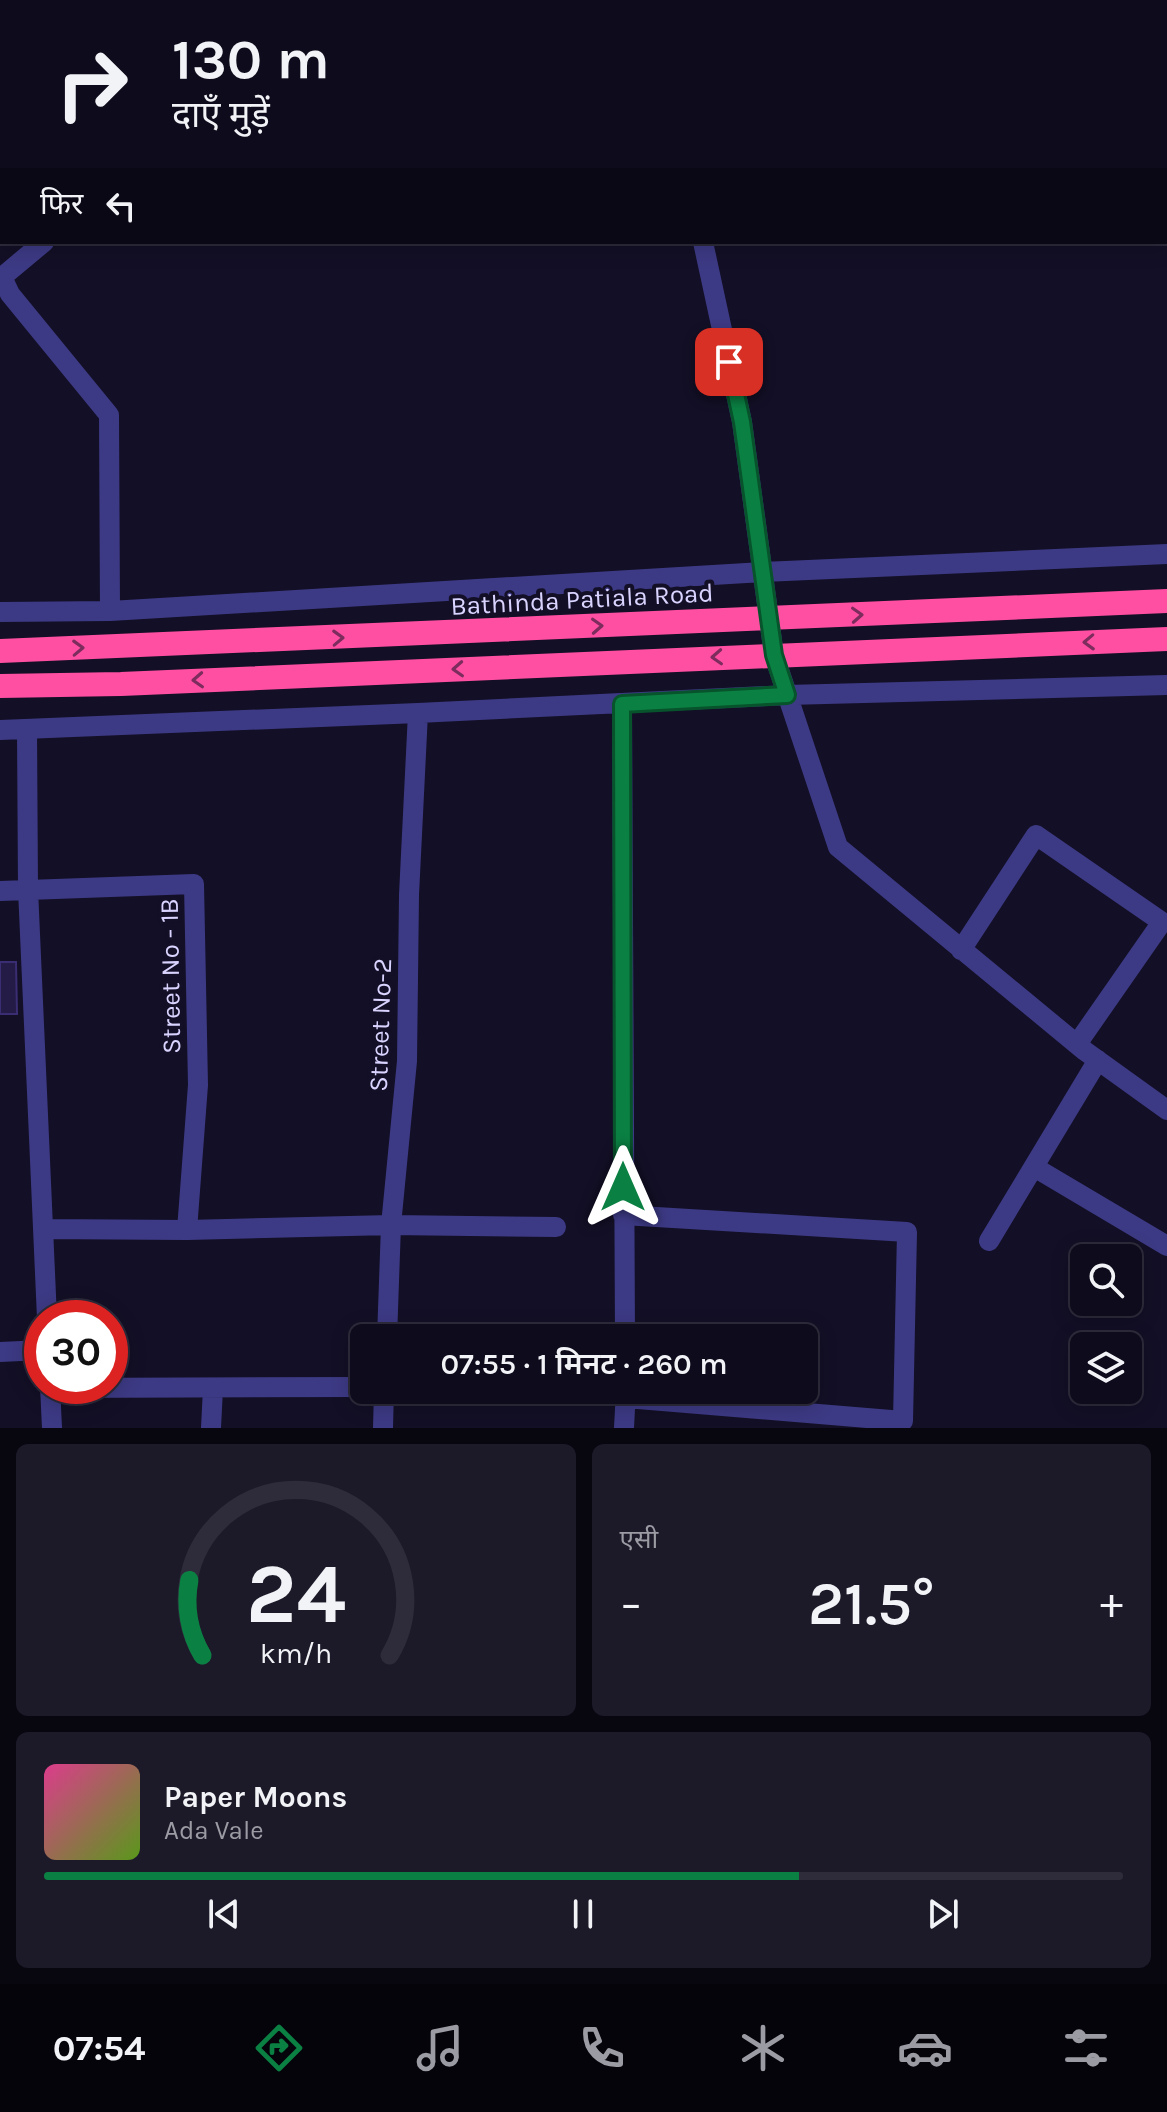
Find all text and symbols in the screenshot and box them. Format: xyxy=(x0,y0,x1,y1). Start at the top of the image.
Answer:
text: 130 m xyxy=(172,27,330,92)
icon: right xyxy=(40,32,144,136)
text: दाएँ मुड़ें xyxy=(172,94,270,136)
icon: left xyxy=(99,184,143,228)
text: फिर xyxy=(40,186,83,222)
pin xyxy=(695,328,763,396)
icon: arrive xyxy=(707,340,751,384)
street label: Bathinda Patiala Road xyxy=(450,577,714,622)
one-way arrow xyxy=(851,607,864,624)
one-way arrow xyxy=(592,618,604,635)
one-way arrow xyxy=(332,629,345,646)
one-way arrow xyxy=(1082,634,1095,651)
one-way arrow xyxy=(72,640,85,657)
one-way arrow xyxy=(710,649,723,666)
one-way arrow xyxy=(451,660,464,677)
one-way arrow xyxy=(191,672,204,689)
street label: Street No - 1B xyxy=(154,898,187,1054)
street label: Street No-2 xyxy=(363,958,398,1092)
position arrow xyxy=(581,1145,665,1229)
map controls xyxy=(1070,1244,1142,1404)
button: search xyxy=(1070,1244,1142,1316)
speed limit sign: 30 xyxy=(24,1300,128,1404)
button: layers xyxy=(1070,1332,1142,1404)
text: 07:55 · 1 मिनट · 260 m xyxy=(440,1346,728,1382)
text: एसी xyxy=(620,1524,658,1555)
text: 24 xyxy=(246,1546,346,1643)
text: 21.5° xyxy=(808,1569,934,1639)
text: − xyxy=(620,1578,643,1629)
text: + xyxy=(1100,1578,1123,1629)
text: km/h xyxy=(260,1637,332,1670)
text: Paper Moons xyxy=(164,1779,347,1815)
text: Ada Vale xyxy=(164,1815,264,1846)
icon: previous xyxy=(202,1892,246,1936)
icon: pause xyxy=(561,1892,605,1936)
icon: next xyxy=(921,1892,965,1936)
icon: directions xyxy=(251,2020,307,2076)
icon: music xyxy=(412,2020,468,2076)
icon: phone xyxy=(574,2020,630,2076)
icon: climate xyxy=(735,2020,791,2076)
icon: car xyxy=(897,2020,953,2076)
icon: filters xyxy=(1058,2020,1114,2076)
text: 07:54 xyxy=(53,2027,145,2069)

